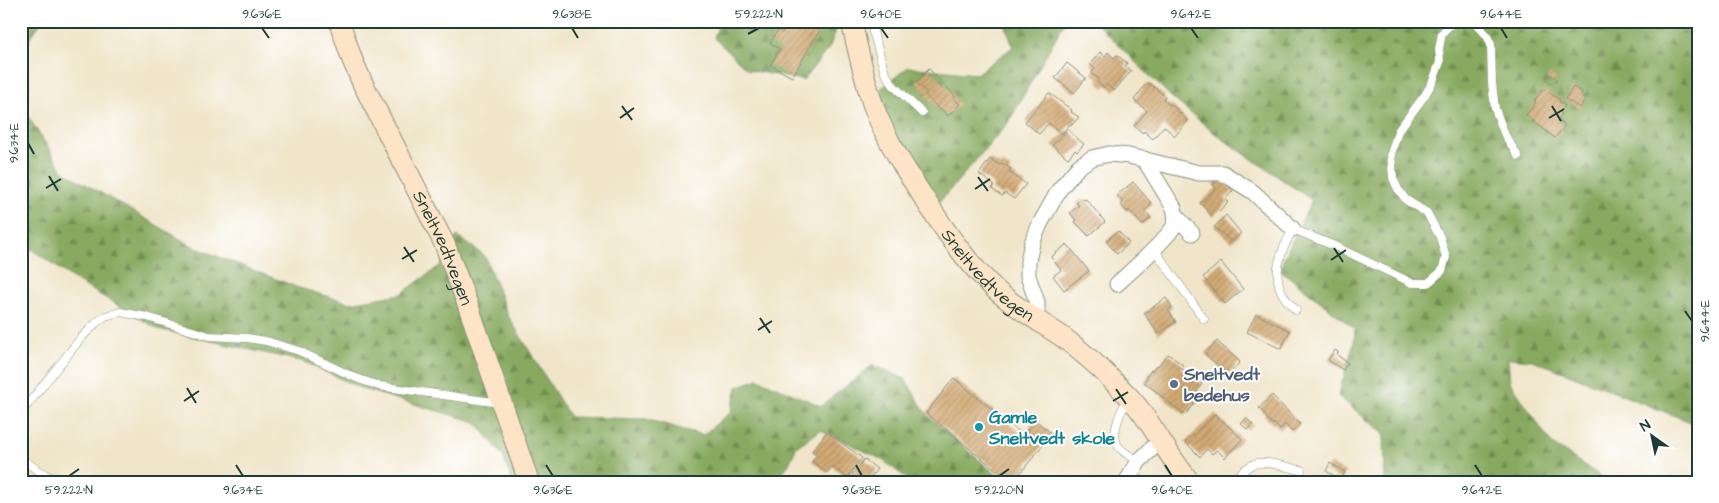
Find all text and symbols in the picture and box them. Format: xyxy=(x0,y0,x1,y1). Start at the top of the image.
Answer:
text: 9.636°E xyxy=(242,6,282,23)
text: 9.638°E xyxy=(552,6,592,23)
text: 59.222°N xyxy=(735,6,783,23)
text: 9.640°E xyxy=(860,6,902,23)
text: 9.642°E xyxy=(1171,6,1211,23)
text: 9.644°E xyxy=(1480,6,1522,23)
text: 9.634°E xyxy=(6,123,23,163)
street label: Sneltvedtvegen xyxy=(406,186,479,309)
street label: Sneltvedtvegen xyxy=(935,224,1039,328)
text: 9.644°E xyxy=(1697,300,1714,342)
place label: Sneltvedt bedehus xyxy=(1183,362,1261,408)
marker: Sneltvedt bedehus xyxy=(1168,378,1180,390)
place label: Gamle Sneltvedt skole xyxy=(988,405,1115,451)
north arrow xyxy=(1626,410,1676,460)
text: N xyxy=(1636,415,1655,437)
marker: Gamle Sneltvedt skole xyxy=(973,421,985,433)
text: 59.222°N xyxy=(45,482,93,499)
text: 9.634°E xyxy=(223,482,263,499)
text: 9.636°E xyxy=(533,482,573,499)
text: 9.638°E xyxy=(842,482,882,499)
text: 59.220°N xyxy=(975,482,1024,499)
text: 9.640°E xyxy=(1151,482,1193,499)
text: 9.642°E xyxy=(1462,482,1502,499)

